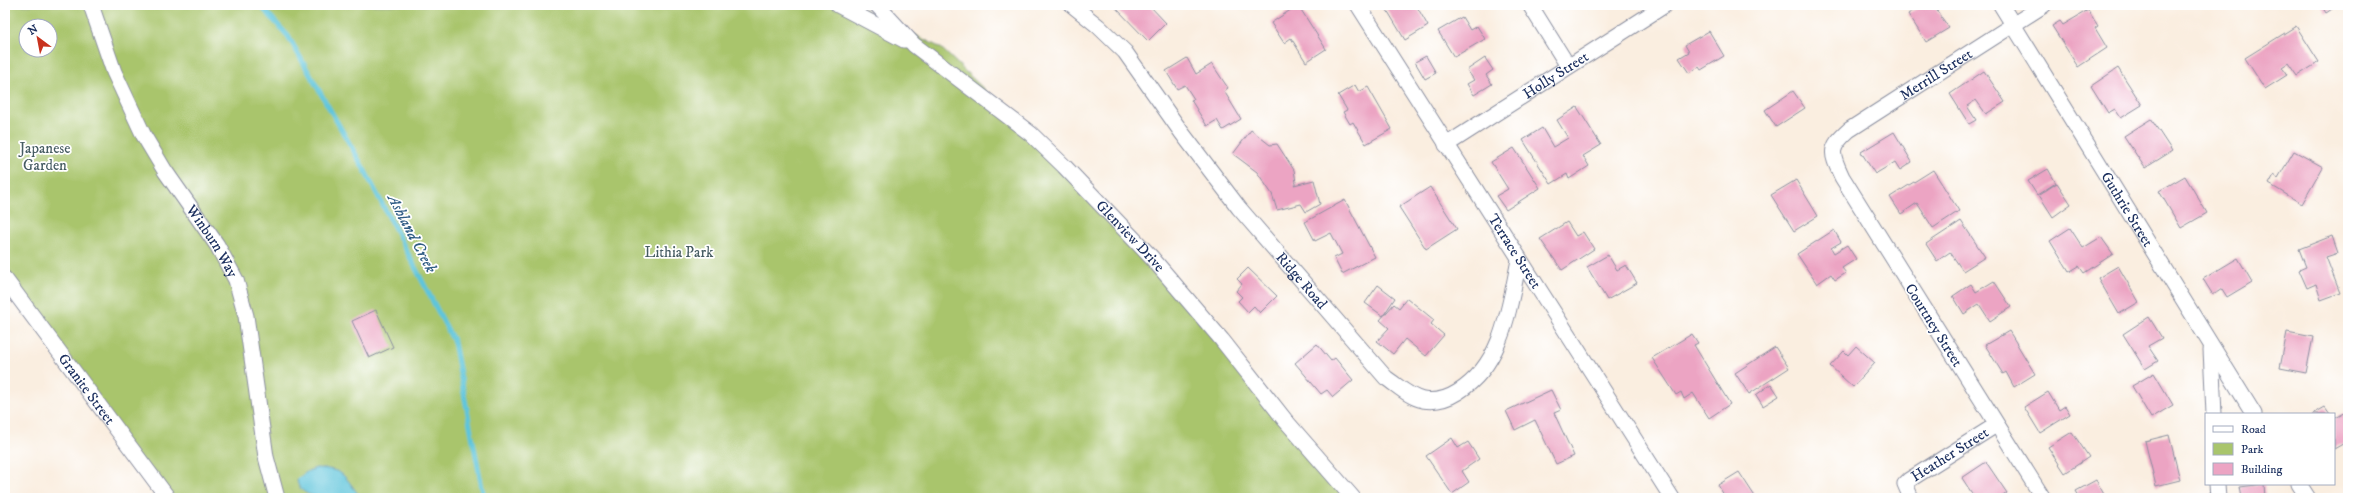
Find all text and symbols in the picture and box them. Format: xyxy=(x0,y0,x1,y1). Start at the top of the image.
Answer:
north arrow xyxy=(18,18,58,58)
text: N xyxy=(26,22,41,39)
street label: Merrill Street xyxy=(1896,44,1976,105)
street label: Holly Street xyxy=(1519,47,1592,103)
park label: Japanese Garden xyxy=(17,139,71,175)
street label: Guthrie Street xyxy=(2096,168,2157,251)
water label: Ashland Creek xyxy=(382,189,441,277)
street label: Glenview Drive xyxy=(1092,196,1169,276)
street label: Winburn Way xyxy=(181,200,242,282)
street label: Terrace Street xyxy=(1484,211,1545,293)
park label: Lithia Park xyxy=(645,243,714,262)
street label: Ridge Road xyxy=(1271,248,1331,314)
street label: Courtney Street xyxy=(1900,280,1967,371)
street label: Granite Street xyxy=(54,350,119,429)
legend xyxy=(2205,413,2335,485)
text: Road xyxy=(2241,422,2266,437)
street label: Heather Street xyxy=(1908,423,1992,486)
text: Park xyxy=(2241,442,2263,457)
text: Building xyxy=(2241,462,2282,477)

